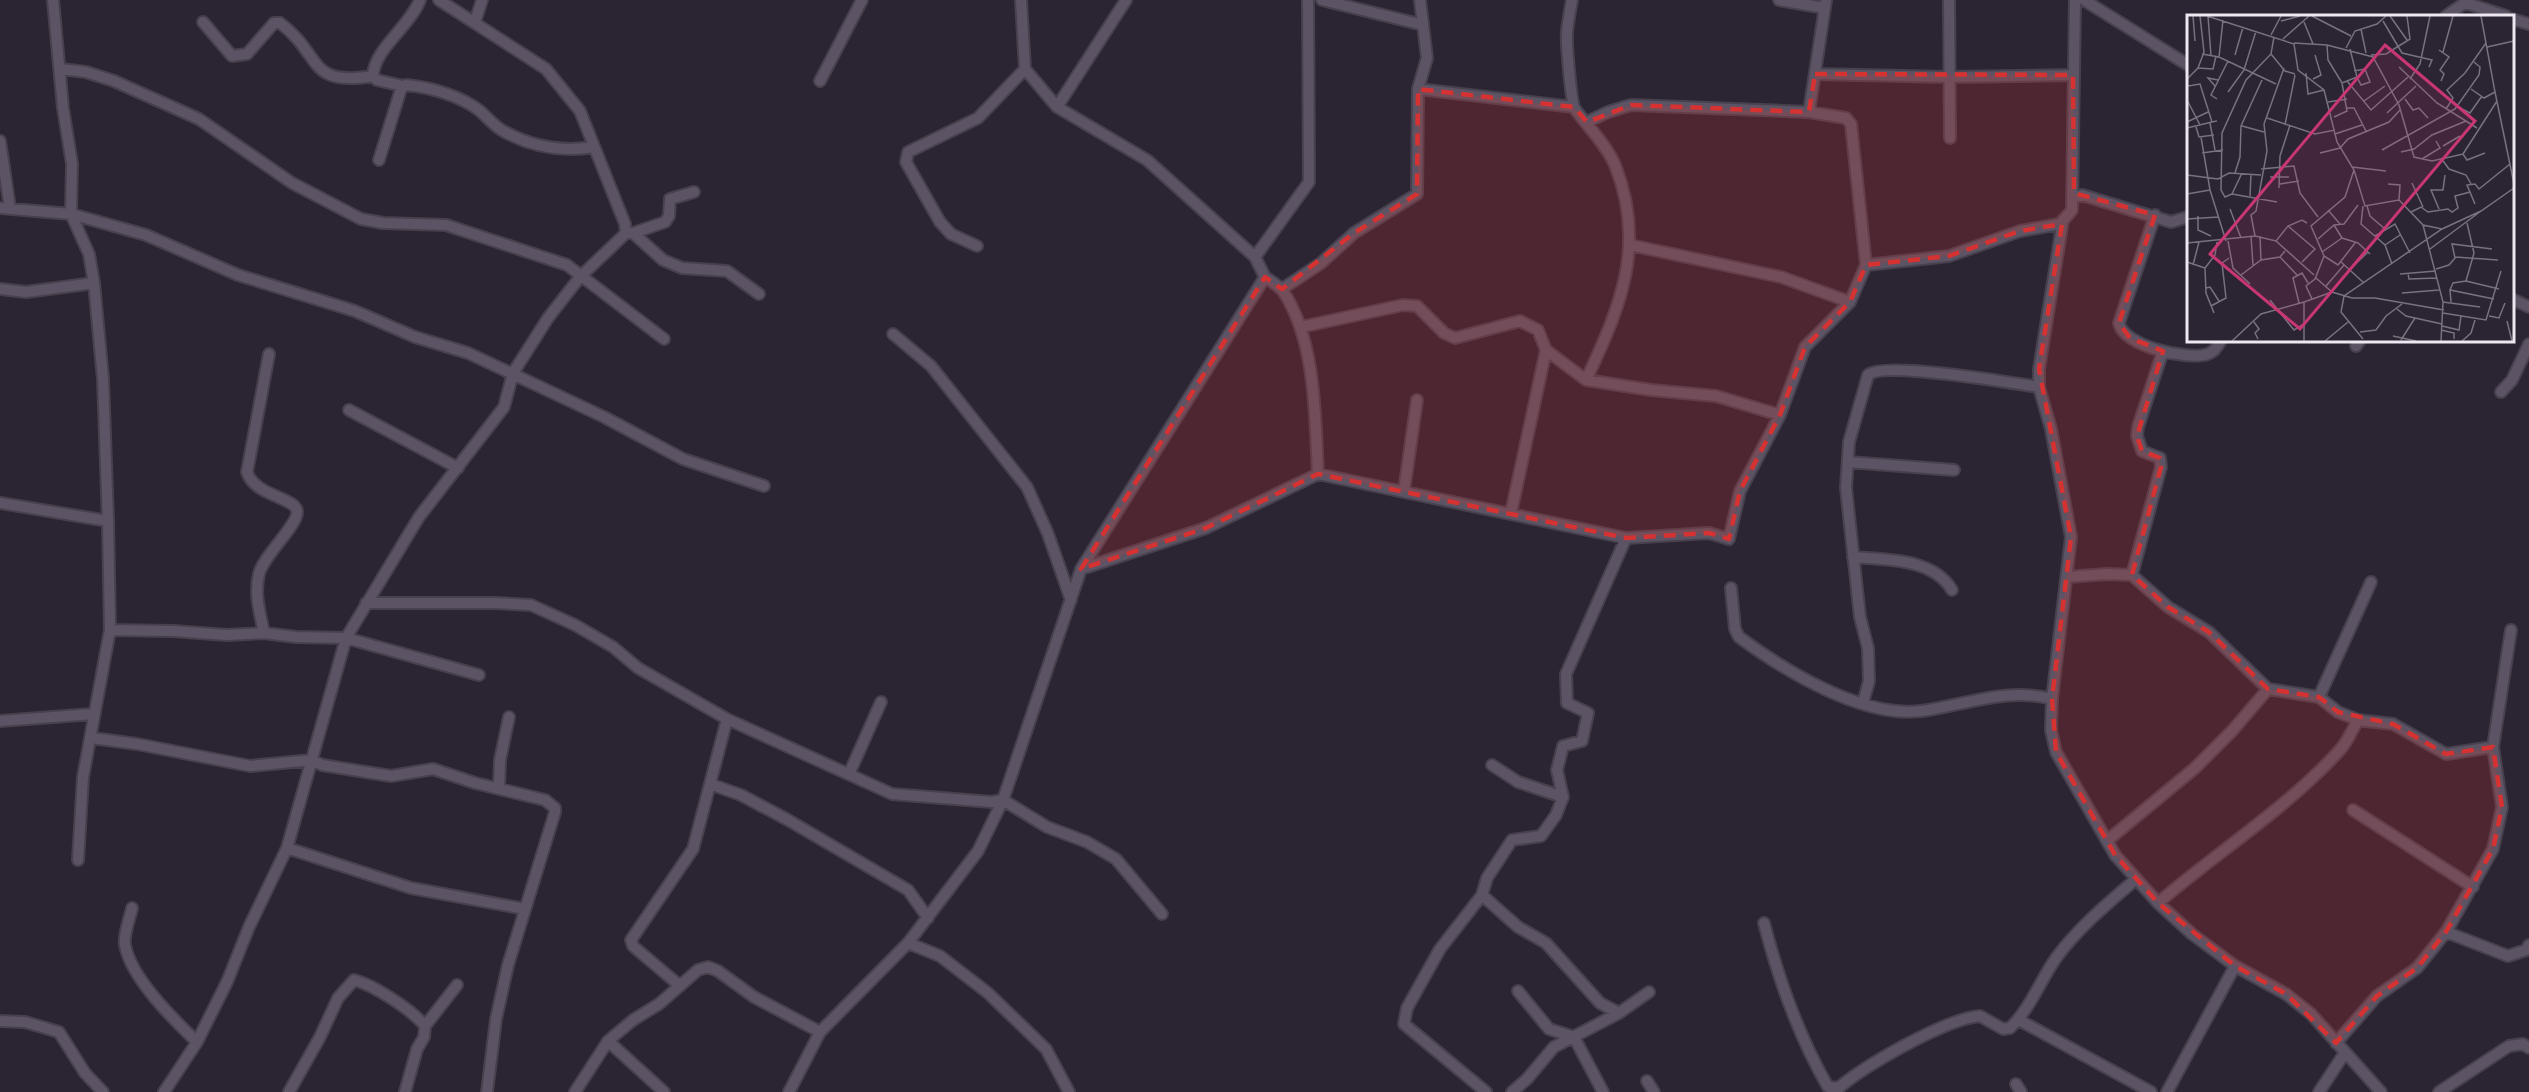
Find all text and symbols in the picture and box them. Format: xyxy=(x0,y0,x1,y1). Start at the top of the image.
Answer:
inset map xyxy=(2187,15,2514,342)

